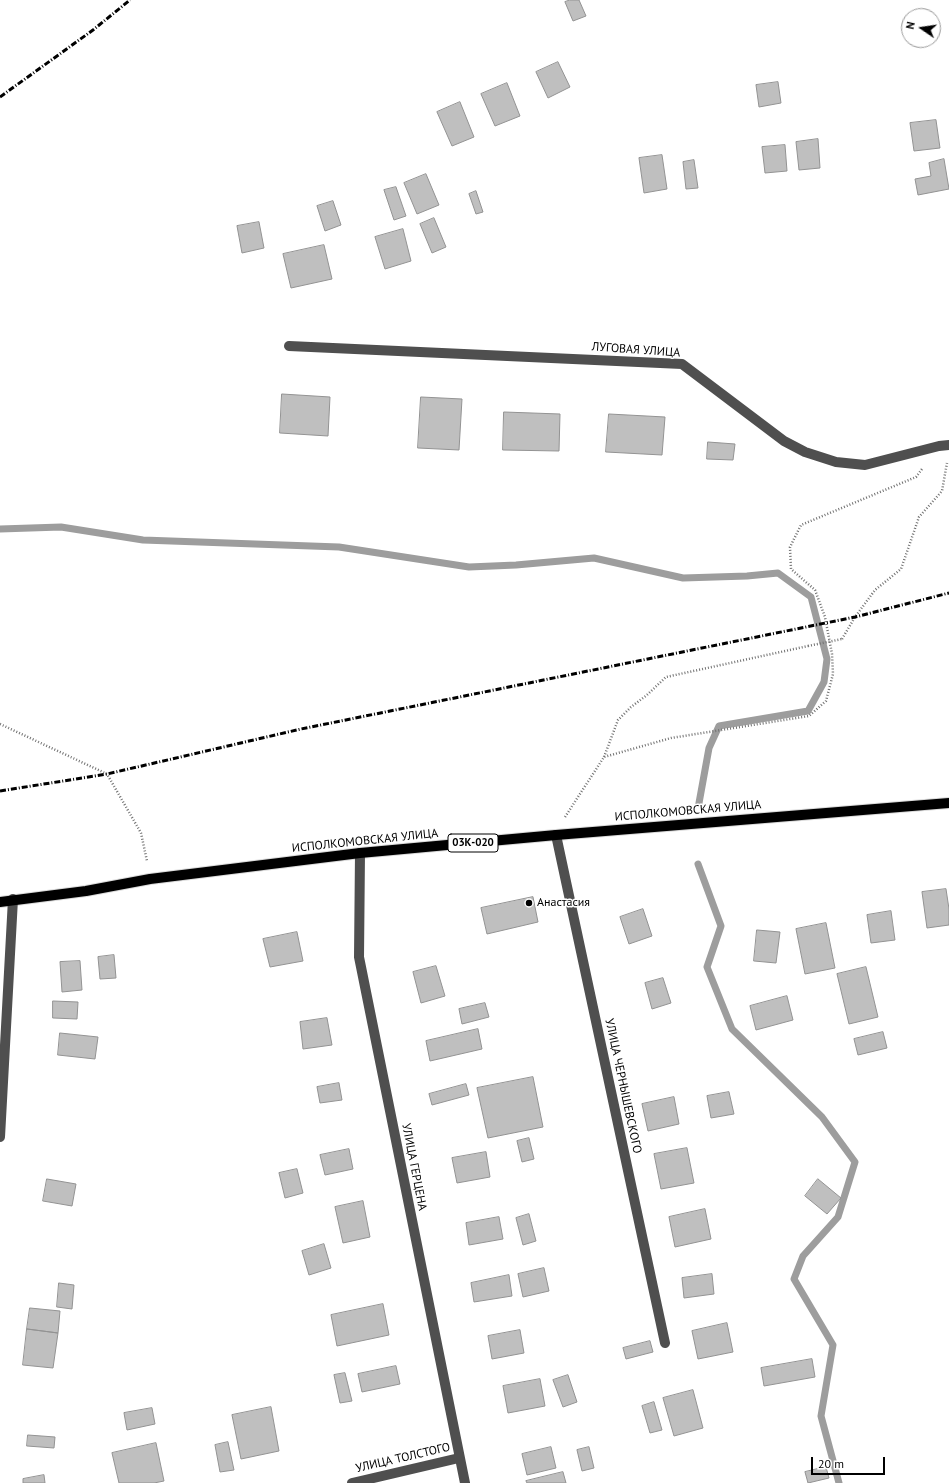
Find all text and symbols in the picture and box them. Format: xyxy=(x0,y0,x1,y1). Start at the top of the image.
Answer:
north arrow xyxy=(901,8,941,48)
text: N xyxy=(903,20,918,31)
street label: ЛУГОВАЯ УЛИЦА xyxy=(591,340,681,360)
street label: ИСПОЛКОМОВСКАЯ УЛИЦА xyxy=(614,797,762,825)
street label: ИСПОЛКОМОВСКАЯ УЛИЦА xyxy=(291,826,439,856)
road number: 03К-020 xyxy=(448,834,498,852)
place label: Анастасия xyxy=(537,896,590,910)
marker: Анастасия xyxy=(524,898,534,908)
street label: УЛИЦА ЧЕРНЫШЕВСКОГО xyxy=(602,1017,644,1155)
street label: УЛИЦА ГЕРЦЕНА xyxy=(398,1122,430,1212)
street label: УЛИЦА ТОЛСТОГО xyxy=(354,1440,452,1476)
scale bar xyxy=(813,1449,887,1475)
text: 20 m xyxy=(818,1456,844,1471)

